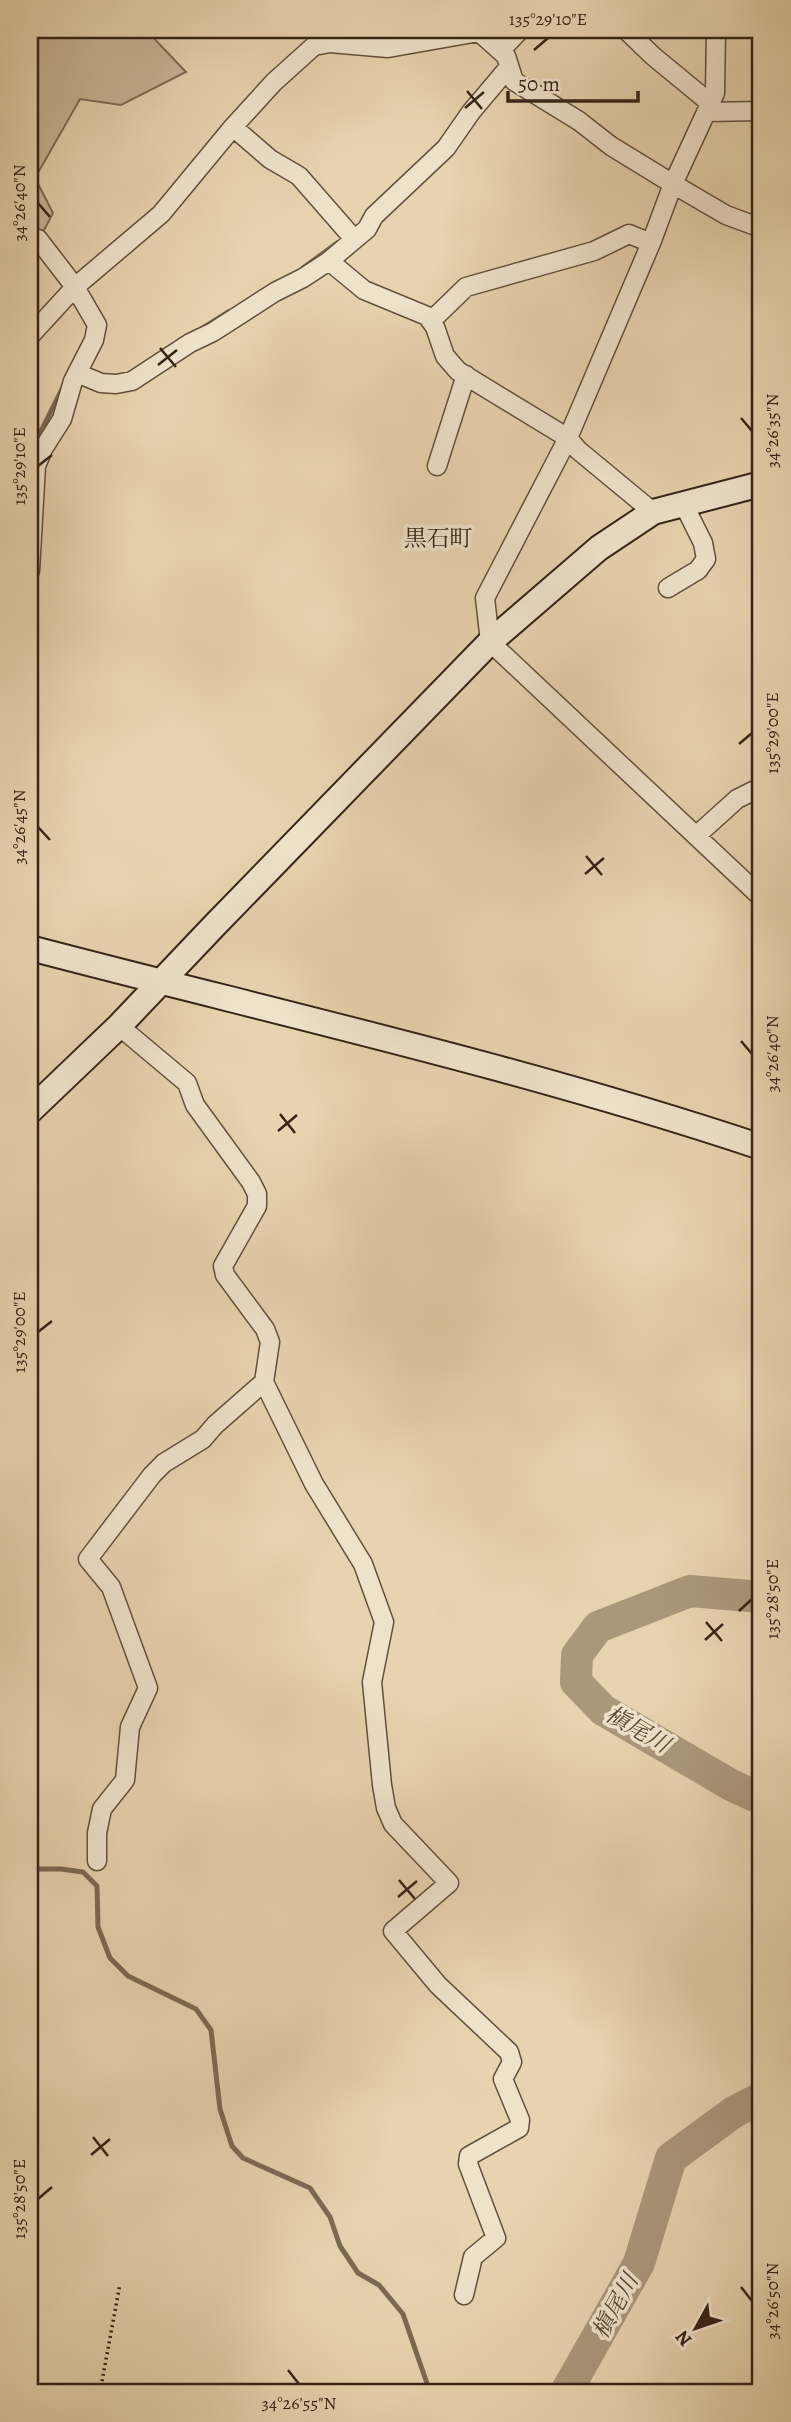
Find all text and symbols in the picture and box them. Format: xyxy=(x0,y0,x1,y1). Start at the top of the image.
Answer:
text: 135°29'10"E xyxy=(509,7,587,31)
scale bar xyxy=(508,60,637,104)
text: 50 m xyxy=(518,70,560,98)
text: 34°26'40"N xyxy=(7,164,31,242)
text: 34°26'35"N xyxy=(760,394,784,468)
text: 135°29'10"E xyxy=(7,427,31,505)
district label: 黒石町 xyxy=(404,523,473,554)
text: 135°29'00"E xyxy=(760,692,784,774)
text: 34°26'45"N xyxy=(7,789,31,865)
text: 34°26'40"N xyxy=(760,1015,784,1093)
text: 135°29'00"E xyxy=(7,1291,31,1373)
text: 135°28'50"E xyxy=(760,1559,784,1639)
water label: 槇尾川 xyxy=(600,1699,678,1762)
text: 135°28'50"E xyxy=(7,2159,31,2239)
text: 34°26'50"N xyxy=(760,2263,784,2339)
water label: 槇尾川 xyxy=(585,2266,647,2344)
north arrow xyxy=(662,2292,732,2362)
text: N xyxy=(669,2325,698,2352)
text: 34°26'55"N xyxy=(262,2391,337,2415)

